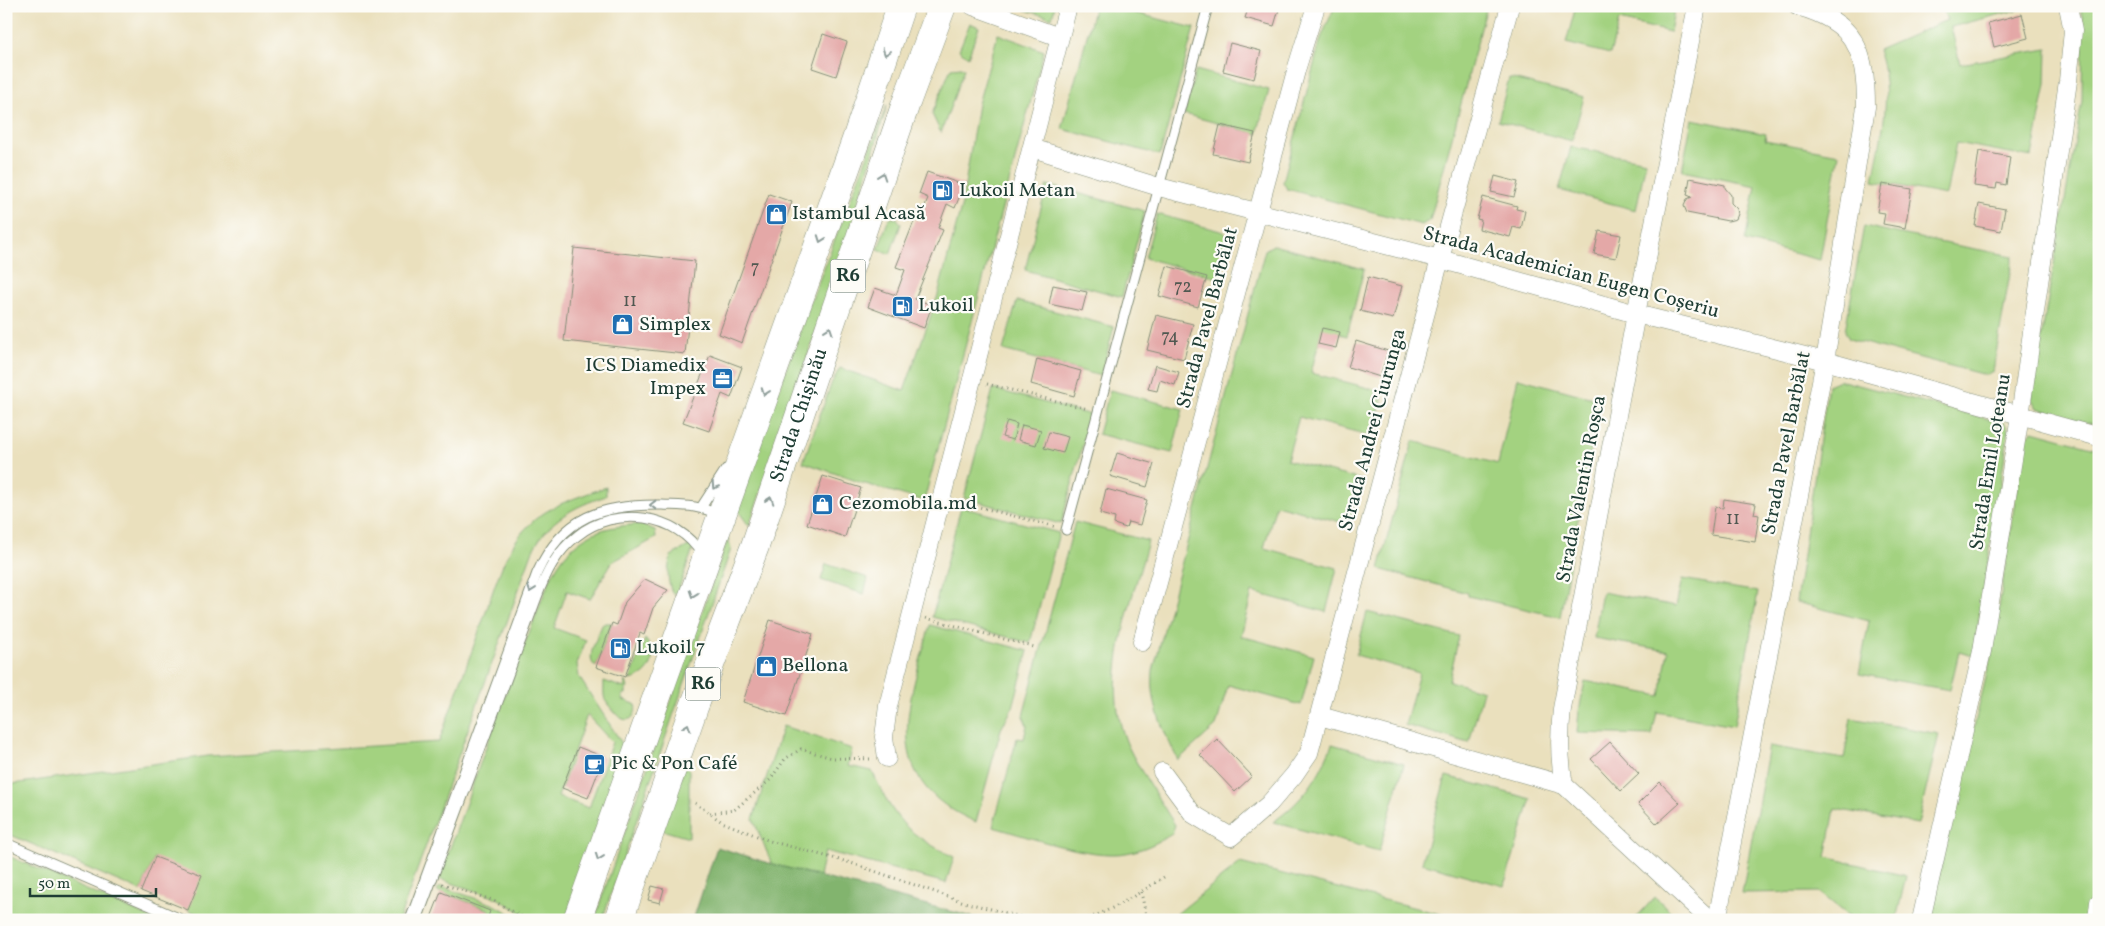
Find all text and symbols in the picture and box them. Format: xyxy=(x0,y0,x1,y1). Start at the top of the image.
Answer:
one-way arrow xyxy=(881,48,891,56)
one-way arrow xyxy=(876,172,886,180)
place label: Lukoil Metan xyxy=(959,177,1075,205)
fuel station icon: Lukoil Metan xyxy=(931,179,955,203)
place label: Istambul Acasă xyxy=(792,200,926,228)
shop icon: Istambul Acasă xyxy=(764,202,788,226)
street label: Strada Academician Eugen Coșeriu xyxy=(1420,220,1722,326)
street label: Strada Pavel Barbălat xyxy=(1170,224,1246,412)
one-way arrow xyxy=(817,234,827,243)
house number: 7 xyxy=(751,256,759,281)
road number: R6 xyxy=(830,260,866,292)
house number: 72 xyxy=(1174,275,1192,300)
house number: 11 xyxy=(623,289,637,314)
place label: Lukoil xyxy=(918,292,974,320)
fuel station icon: Lukoil xyxy=(890,294,914,318)
place label: Simplex xyxy=(639,311,711,339)
shop icon: Simplex xyxy=(611,313,635,337)
house number: 74 xyxy=(1161,325,1179,350)
street label: Strada Andrei Ciurunga xyxy=(1332,325,1414,535)
one-way arrow xyxy=(823,326,833,334)
street label: Strada Chișinău xyxy=(764,344,835,486)
street label: Strada Pavel Barbălat xyxy=(1755,349,1819,537)
place label: ICS Diamedix Impex xyxy=(585,352,706,403)
office icon: ICS Diamedix Impex xyxy=(710,366,734,390)
street label: Strada Emil Loteanu xyxy=(1963,372,2019,552)
one-way arrow xyxy=(761,387,771,396)
street label: Strada Valentin Roșca xyxy=(1550,393,1614,585)
one-way arrow xyxy=(712,480,722,489)
place label: Cezomobila.md xyxy=(839,490,977,518)
shop icon: Cezomobila.md xyxy=(811,492,835,516)
one-way arrow xyxy=(765,496,775,504)
one-way arrow xyxy=(649,500,656,510)
house number: 11 xyxy=(1726,507,1740,532)
one-way arrow xyxy=(527,584,537,593)
one-way arrow xyxy=(689,589,699,598)
place label: Lukoil 7 xyxy=(636,634,705,662)
fuel station icon: Lukoil 7 xyxy=(608,636,632,660)
place label: Bellona xyxy=(782,652,848,680)
shop icon: Bellona xyxy=(754,654,778,678)
road number: R6 xyxy=(686,668,720,701)
one-way arrow xyxy=(681,723,691,732)
place label: Pic & Pon Café xyxy=(611,750,738,778)
cafe icon: Pic & Pon Café xyxy=(583,752,607,776)
one-way arrow xyxy=(595,852,605,860)
scale bar xyxy=(30,866,156,898)
text: 50 m xyxy=(38,874,70,895)

